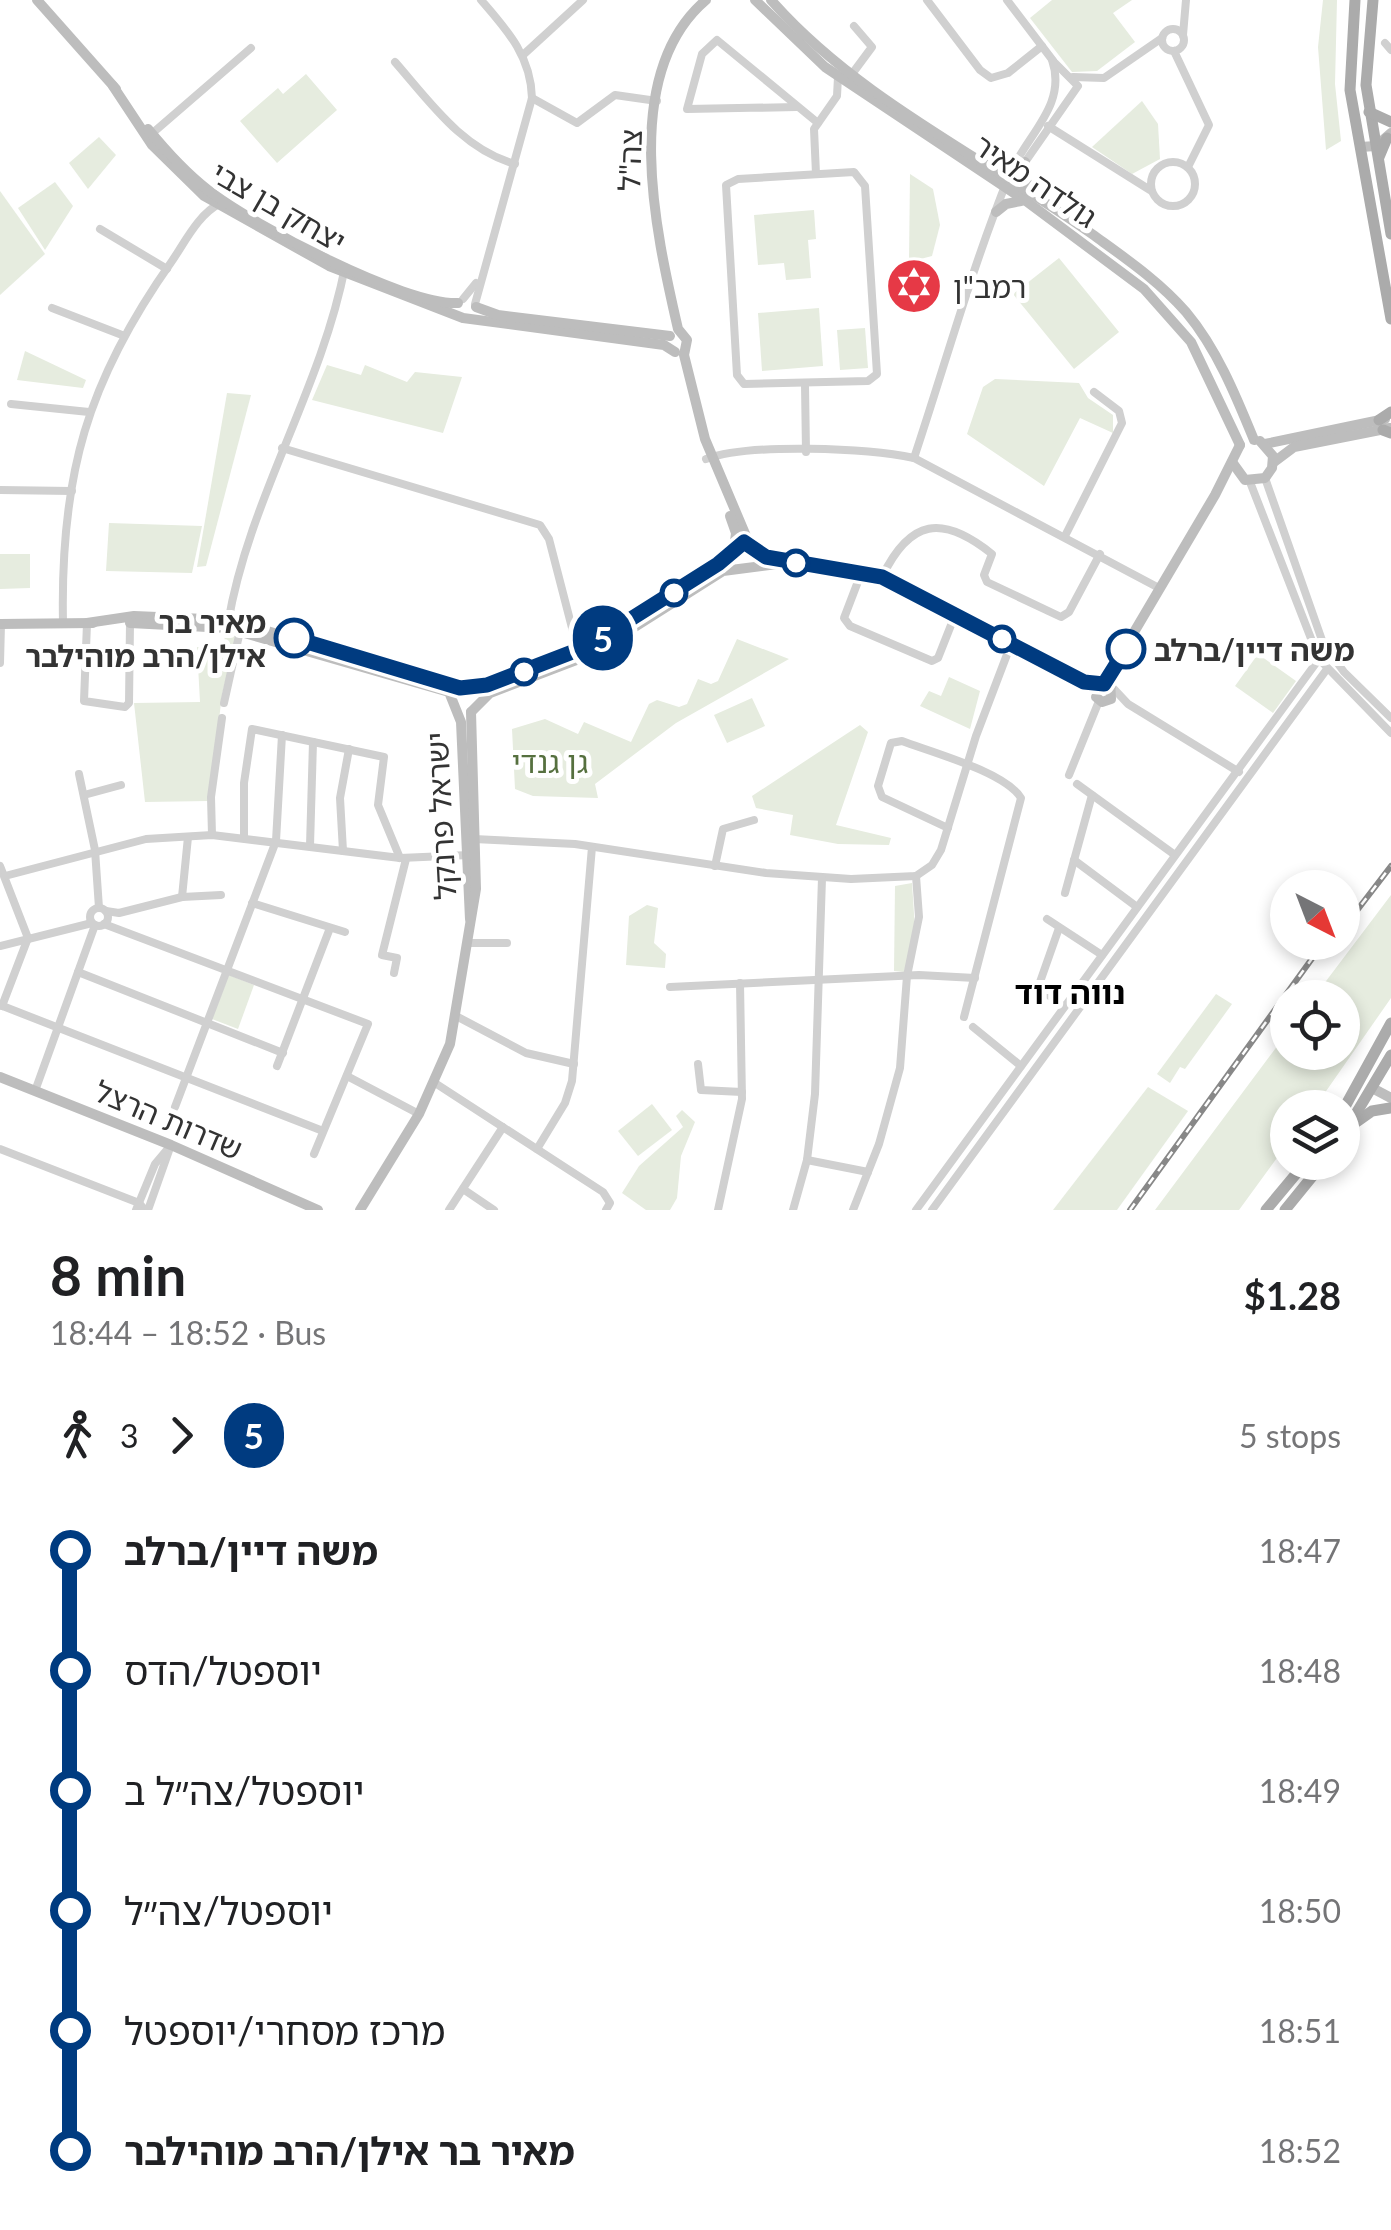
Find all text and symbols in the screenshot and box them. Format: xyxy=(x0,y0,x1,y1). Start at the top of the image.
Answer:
street label: גולדה מאיר xyxy=(968,126,1104,234)
street label: צה"ל xyxy=(610,128,648,192)
street label: יצחק בן צבי xyxy=(206,153,352,259)
synagogue icon: רמב"ן xyxy=(884,256,944,316)
place label: רמב"ן xyxy=(953,268,1026,304)
unlabelled marker xyxy=(783,550,809,576)
unlabelled marker xyxy=(661,580,687,606)
place label: מאיר בר אילן/הרב מוהילבר xyxy=(25,603,266,673)
line badge: 5 xyxy=(570,606,636,670)
text: 5 xyxy=(593,617,613,659)
marker: מאיר בר אילן/הרב מוהילבר xyxy=(275,619,313,657)
unlabelled marker xyxy=(989,626,1015,652)
marker: משה דיין/ברלב xyxy=(1107,630,1145,668)
place label: משה דיין/ברלב xyxy=(1154,631,1354,667)
unlabelled marker xyxy=(511,659,537,685)
street label: ישראל פרנקל xyxy=(418,731,462,901)
park label: גן גנדי xyxy=(512,743,588,779)
north arrow xyxy=(1270,870,1360,960)
map controls xyxy=(1270,870,1360,1180)
district label: נווה דוד xyxy=(1015,972,1125,1011)
button: locate xyxy=(1270,980,1360,1070)
street label: שדרות הרצל xyxy=(90,1072,248,1166)
button: layers xyxy=(1270,1090,1360,1180)
text: 8 min xyxy=(50,1242,186,1308)
text: $1.28 xyxy=(1244,1272,1341,1318)
text: 18:44 – 18:52 · Bus xyxy=(50,1313,326,1352)
icon: walk xyxy=(50,1408,105,1463)
icon: forward xyxy=(154,1408,209,1463)
text: 5 xyxy=(244,1414,264,1456)
text: 3 xyxy=(120,1416,139,1455)
text: 5 stops xyxy=(1239,1416,1341,1455)
text: משה דיין/ברלב xyxy=(124,1527,378,1573)
text: 18:47 xyxy=(1259,1531,1341,1570)
text: יוספטל/הדס xyxy=(124,1647,322,1693)
text: 18:48 xyxy=(1259,1651,1341,1690)
text: יוספטל/צה״ל ב xyxy=(124,1767,364,1813)
text: 18:49 xyxy=(1259,1771,1341,1810)
text: יוספטל/צה״ל xyxy=(124,1887,333,1933)
text: 18:50 xyxy=(1259,1891,1341,1930)
text: מרכז מסחרי/יוספטל xyxy=(124,2007,445,2053)
text: 18:51 xyxy=(1259,2011,1341,2050)
text: מאיר בר אילן/הרב מוהילבר xyxy=(124,2127,575,2173)
text: 18:52 xyxy=(1259,2131,1341,2170)

